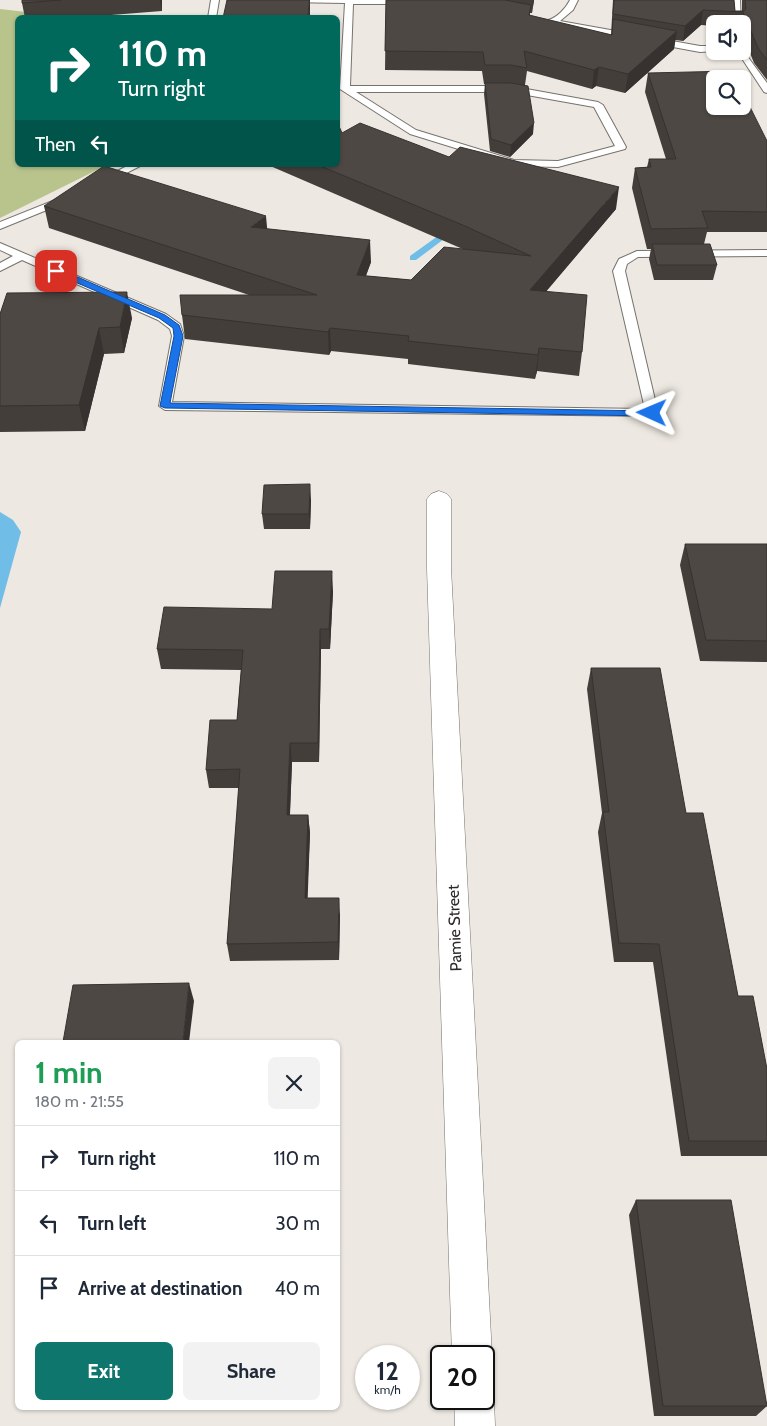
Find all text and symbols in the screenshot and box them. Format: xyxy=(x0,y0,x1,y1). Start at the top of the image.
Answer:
map controls xyxy=(706,15,751,115)
button: sound xyxy=(706,15,751,60)
text: 110 m xyxy=(118,32,207,75)
icon: right xyxy=(35,35,100,100)
button: search xyxy=(706,70,751,115)
text: Turn right xyxy=(118,75,205,102)
icon: left xyxy=(86,130,114,158)
text: Then xyxy=(35,133,76,156)
pin xyxy=(35,250,77,292)
icon: arrive xyxy=(42,257,70,285)
position arrow xyxy=(625,386,677,438)
street label: Pamie Street xyxy=(443,884,466,972)
text: 1 min xyxy=(35,1054,103,1091)
button: close xyxy=(268,1057,320,1109)
text: 180 m · 21:55 xyxy=(35,1092,124,1111)
icon: right xyxy=(35,1144,63,1172)
text: Turn right xyxy=(78,1147,156,1170)
text: 110 m xyxy=(273,1147,320,1170)
icon: left xyxy=(35,1209,63,1237)
text: Turn left xyxy=(78,1212,146,1235)
text: 30 m xyxy=(276,1212,320,1235)
icon: arrive xyxy=(35,1274,63,1302)
text: Arrive at destination xyxy=(78,1277,242,1300)
text: 40 m xyxy=(275,1277,320,1300)
button: Exit xyxy=(35,1342,173,1400)
button: Share xyxy=(183,1342,320,1400)
speed limit sign: 20 xyxy=(430,1345,495,1410)
text: 12 xyxy=(376,1356,399,1386)
text: km/h xyxy=(374,1382,401,1397)

